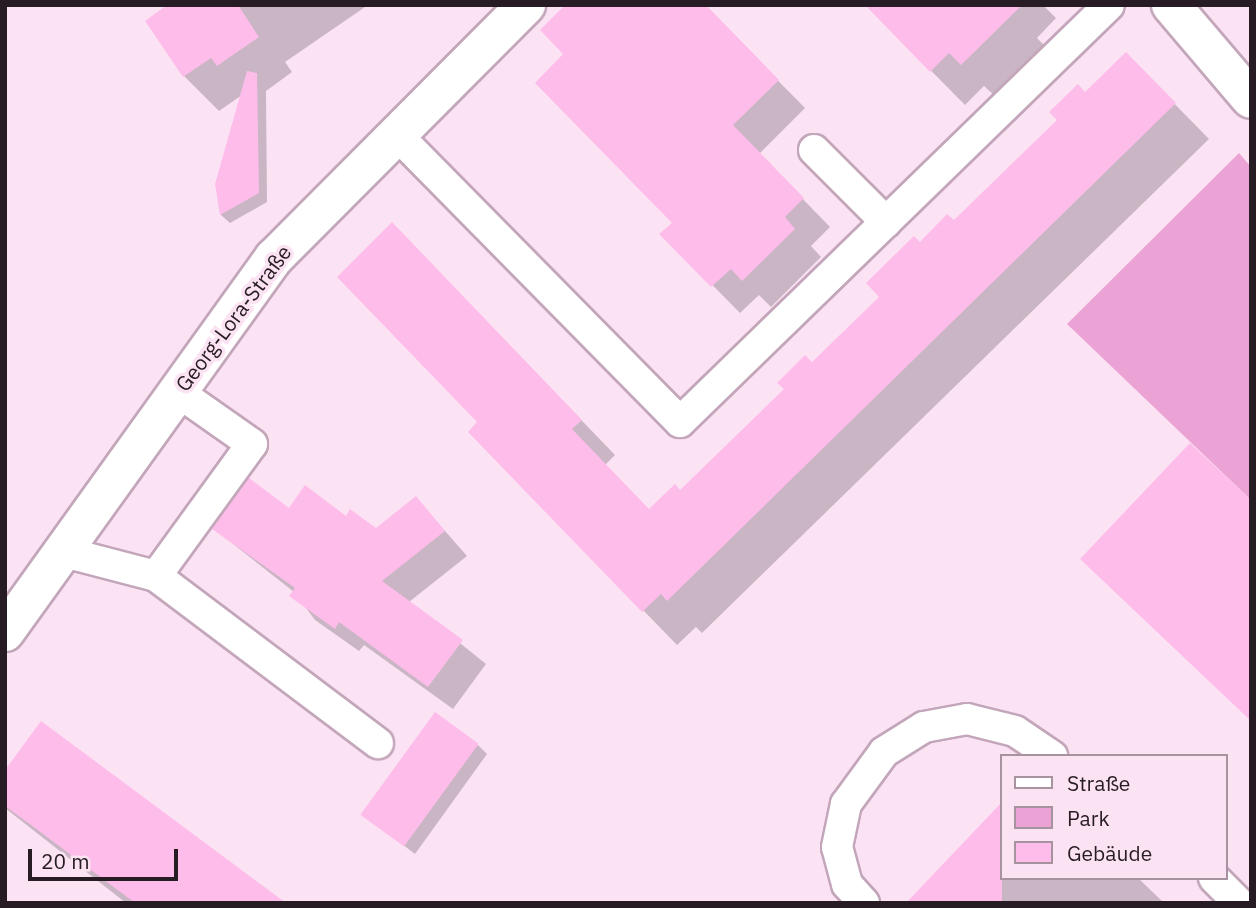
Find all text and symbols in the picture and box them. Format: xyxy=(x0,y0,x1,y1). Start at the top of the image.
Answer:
street label: Georg-Lora-Straße xyxy=(170,240,296,396)
legend xyxy=(1000,754,1228,880)
text: Straße xyxy=(1067,769,1130,797)
text: Park xyxy=(1067,804,1110,832)
scale bar xyxy=(32,834,182,878)
text: Gebäude xyxy=(1067,839,1152,867)
text: 20 m xyxy=(41,847,90,875)

